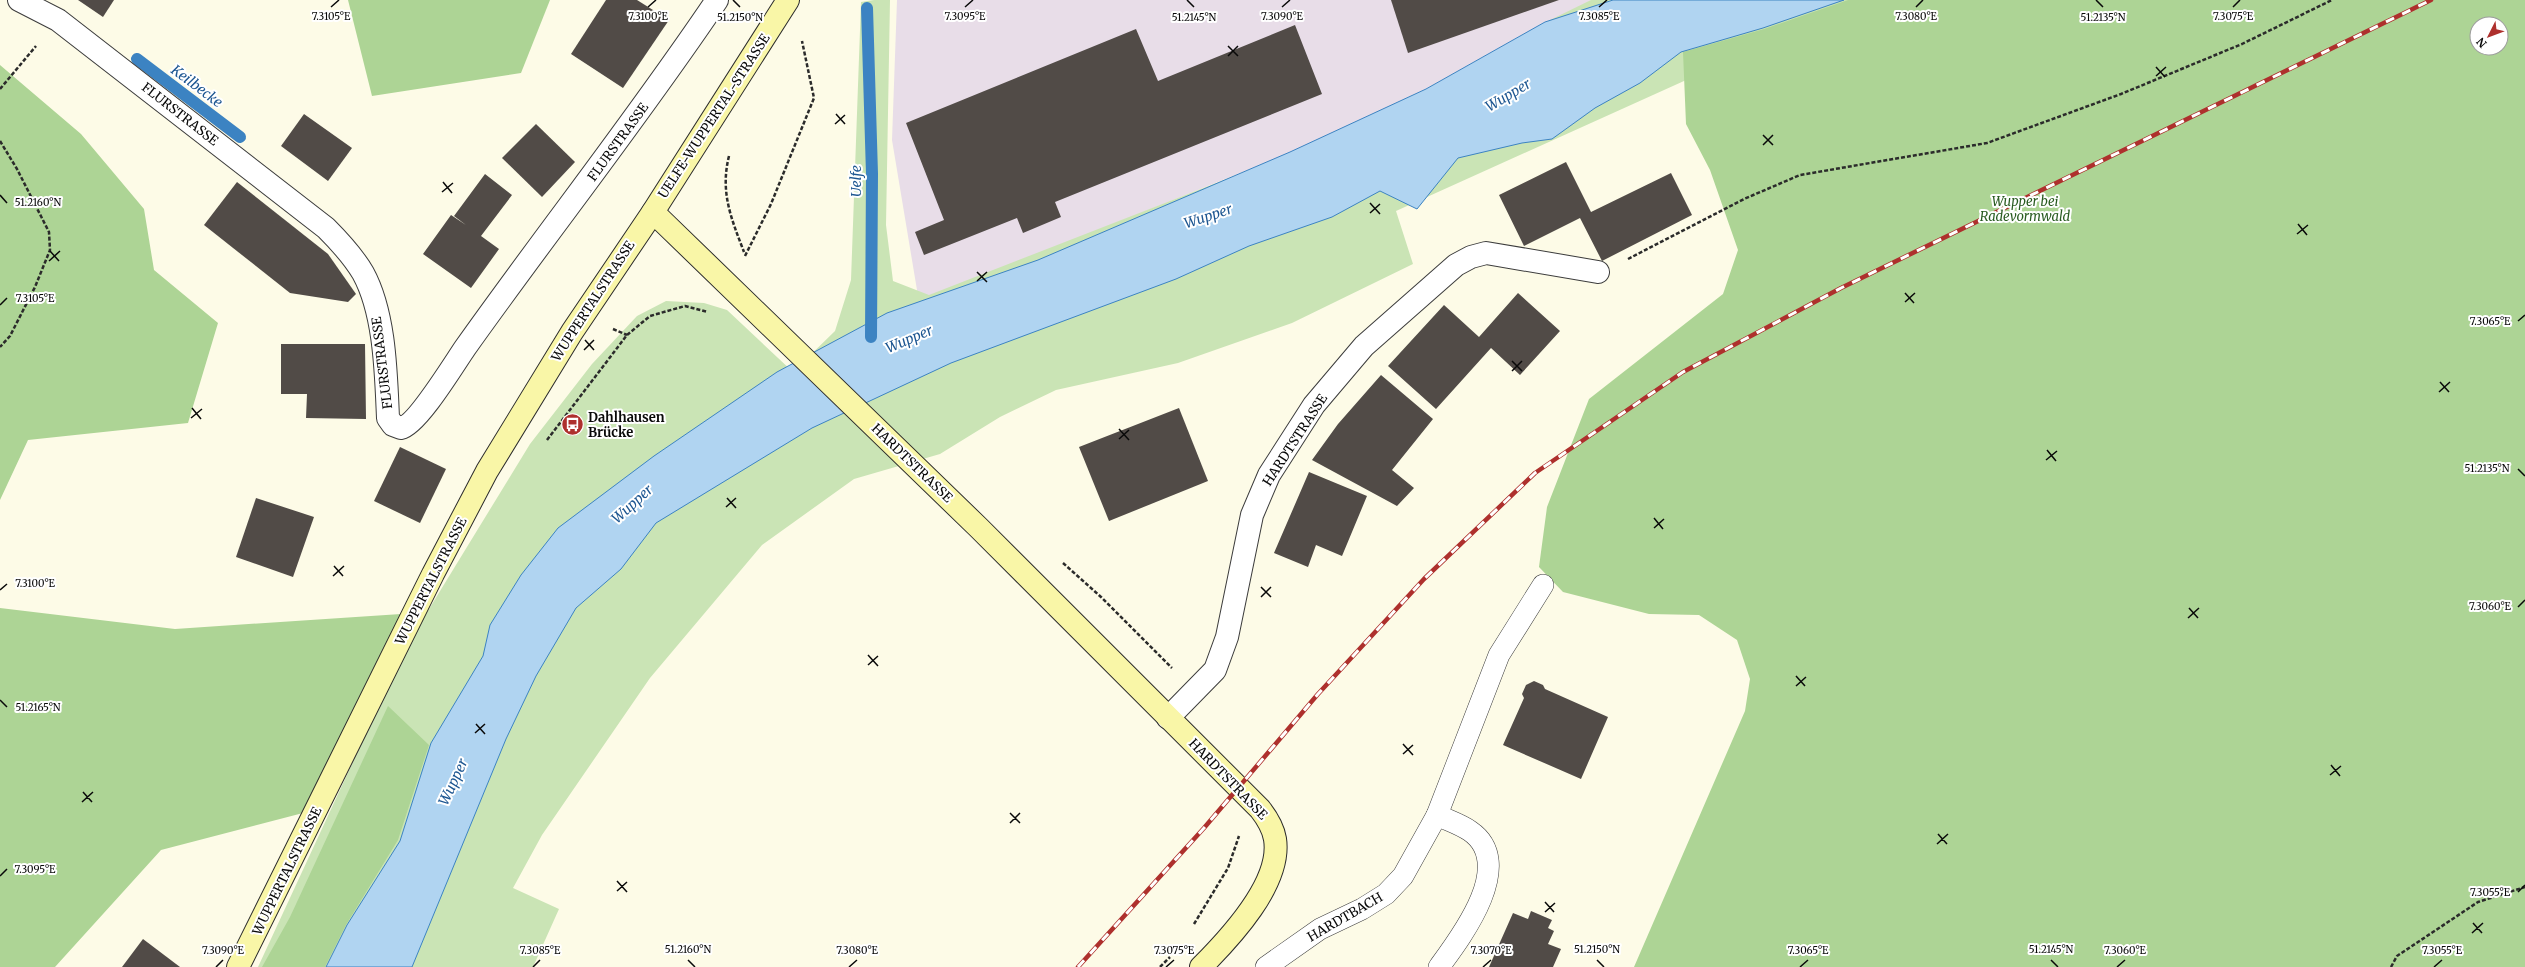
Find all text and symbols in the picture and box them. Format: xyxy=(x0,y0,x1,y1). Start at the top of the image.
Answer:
text: 7.3105°E xyxy=(312,10,351,23)
text: 7.3100°E xyxy=(628,10,668,23)
text: 7.3095°E xyxy=(945,10,986,23)
text: 7.3090°E xyxy=(1261,10,1304,23)
text: 7.3085°E xyxy=(1579,10,1620,23)
text: 7.3080°E xyxy=(1895,10,1937,23)
text: 7.3075°E xyxy=(2213,10,2254,23)
text: 51.2150°N xyxy=(717,11,763,24)
text: 51.2145°N xyxy=(1172,11,1217,24)
text: 51.2135°N xyxy=(2081,11,2126,24)
north arrow xyxy=(2469,16,2509,56)
street label: UELFE-WUPPERTAL-STRASSE xyxy=(654,30,774,202)
text: N xyxy=(2473,35,2490,51)
water label: Keilbecke xyxy=(167,60,226,111)
water label: Wupper xyxy=(1482,74,1534,115)
street label: FLURSTRASSE xyxy=(138,79,222,150)
street label: FLURSTRASSE xyxy=(584,99,653,185)
water label: Uelfe xyxy=(847,165,865,197)
park label: Wupper bei Radevormwald xyxy=(1980,193,2071,225)
text: 51.2160°N xyxy=(15,196,61,209)
water label: Wupper xyxy=(1182,200,1235,232)
street label: WUPPERTALSTRASSE xyxy=(547,237,639,365)
text: 7.3105°E xyxy=(16,292,55,305)
street label: FLURSTRASSE xyxy=(368,315,396,410)
text: 7.3065°E xyxy=(2470,315,2511,328)
water label: Wupper xyxy=(883,321,936,357)
street label: HARDTSTRASSE xyxy=(1259,390,1331,489)
place label: Dahlhausen Brücke xyxy=(588,409,665,441)
bus stop icon: Dahlhausen Brücke xyxy=(560,411,586,437)
street label: HARDTSTRASSE xyxy=(868,420,957,507)
text: 51.2135°N xyxy=(2465,462,2510,475)
water label: Wupper xyxy=(608,481,657,527)
street label: WUPPERTALSTRASSE xyxy=(391,514,471,648)
text: 7.3100°E xyxy=(15,577,55,590)
text: 7.3060°E xyxy=(2469,600,2512,613)
text: 51.2165°N xyxy=(15,701,61,714)
street label: HARDTSTRASSE xyxy=(1185,735,1272,824)
water label: Wupper xyxy=(434,755,472,808)
street label: WUPPERTALSTRASSE xyxy=(248,803,326,939)
text: 7.3095°E xyxy=(15,863,56,876)
text: 7.3055°E xyxy=(2470,886,2511,899)
street label: HARDTBACH xyxy=(1304,889,1386,945)
text: 51.2160°N xyxy=(665,943,711,956)
text: 51.2150°N xyxy=(1574,943,1620,956)
text: 51.2145°N xyxy=(2029,943,2074,956)
text: 7.3090°E xyxy=(202,944,245,957)
text: 7.3085°E xyxy=(520,944,561,957)
text: 7.3080°E xyxy=(836,944,878,957)
text: 7.3075°E xyxy=(1154,944,1195,957)
text: 7.3070°E xyxy=(1471,944,1512,957)
text: 7.3065°E xyxy=(1788,944,1829,957)
text: 7.3060°E xyxy=(2104,944,2147,957)
text: 7.3055°E xyxy=(2422,944,2463,957)

